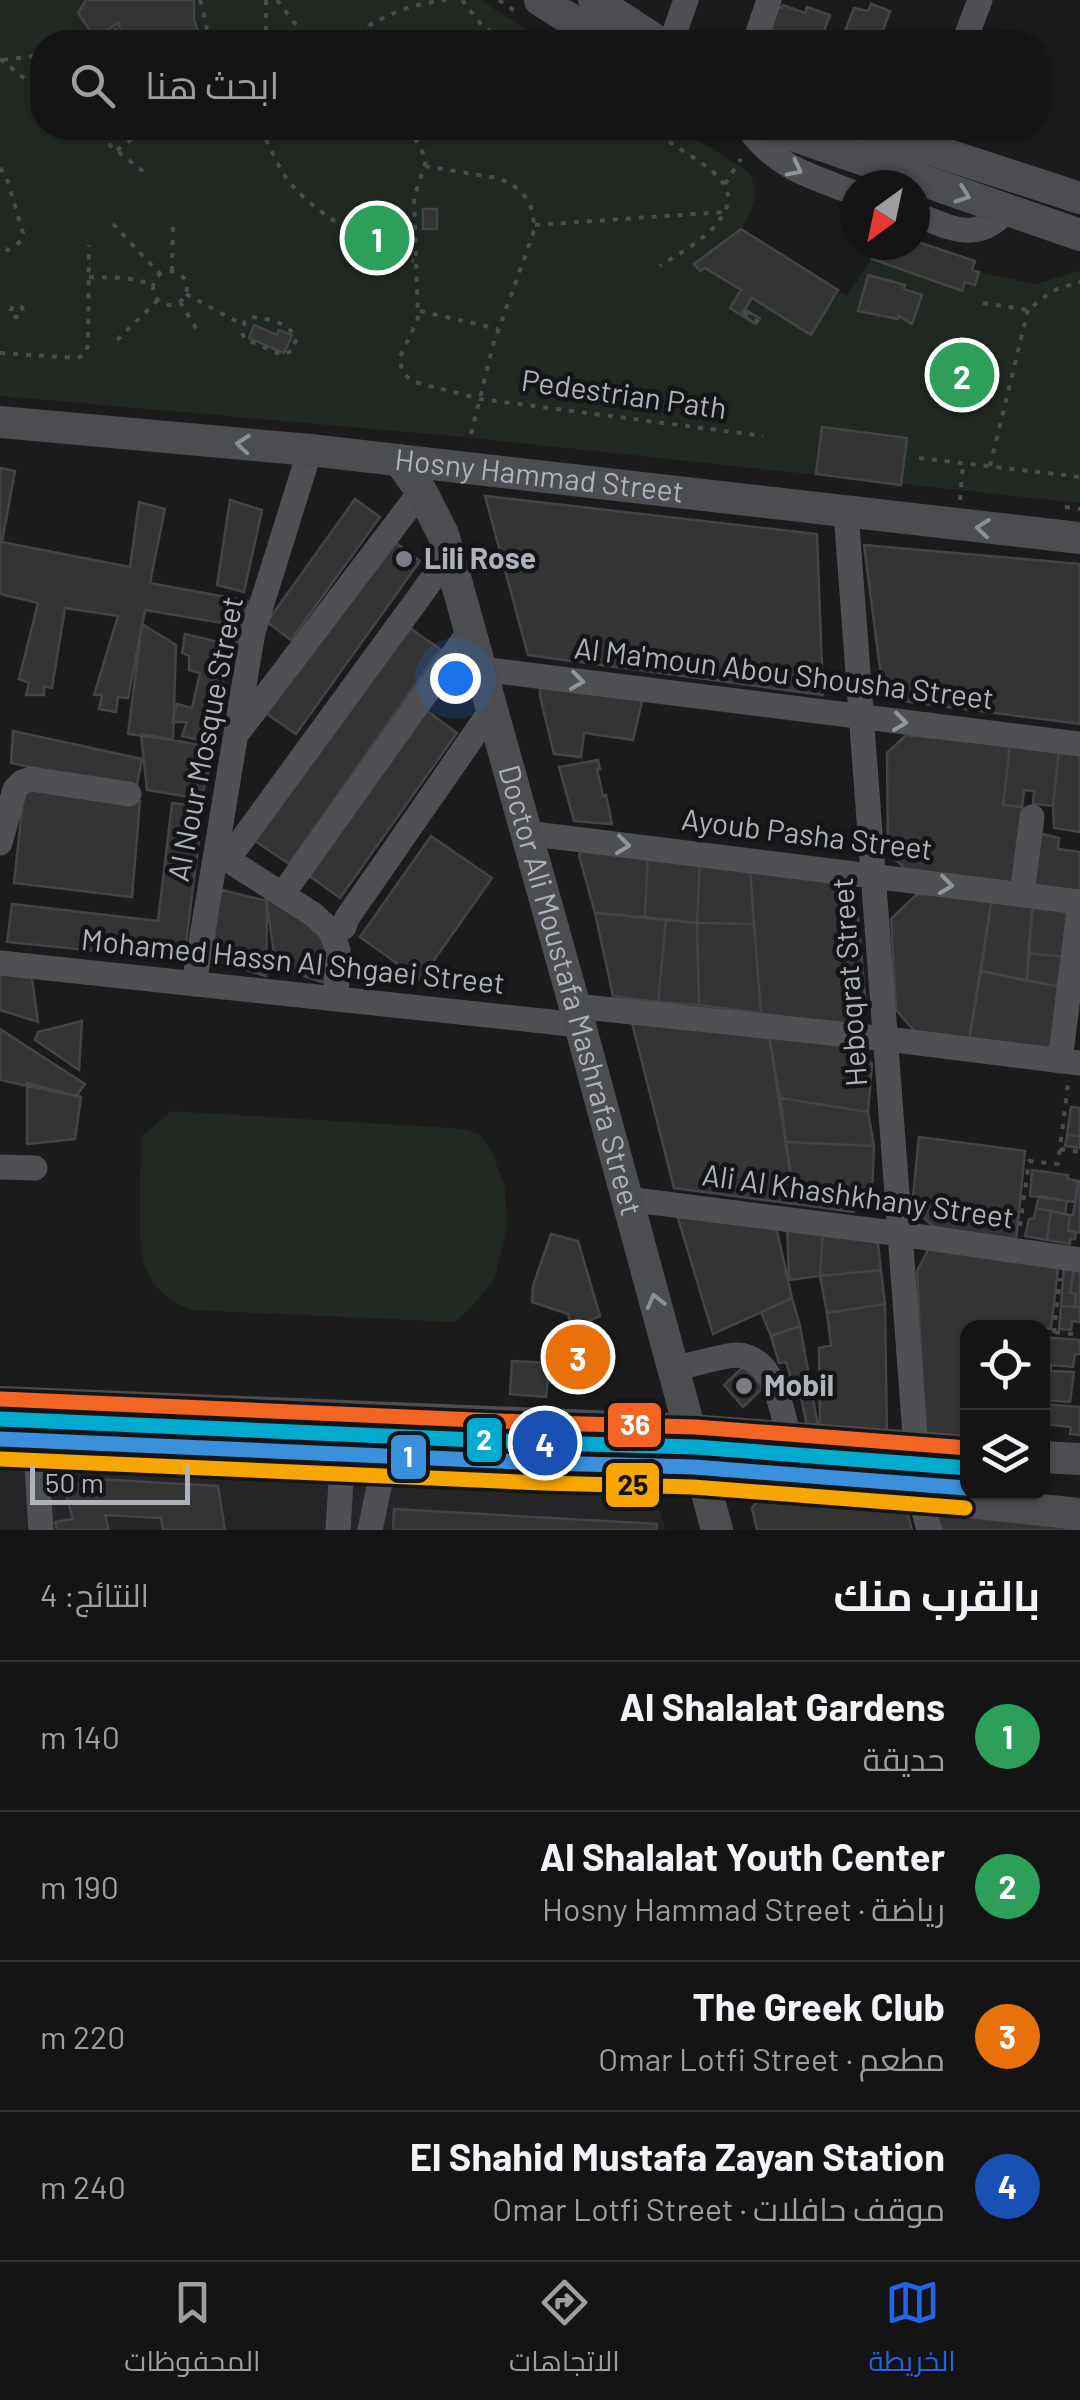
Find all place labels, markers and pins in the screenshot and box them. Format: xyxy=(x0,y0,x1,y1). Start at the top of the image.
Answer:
pin: 1 xyxy=(344,200,410,276)
pin: 2 xyxy=(930,338,994,412)
place label: Lili Rose xyxy=(424,539,536,575)
marker: Lili Rose xyxy=(393,548,415,570)
pin: 3 xyxy=(546,1320,610,1394)
place label: Mobil xyxy=(764,1366,834,1402)
marker: Mobil xyxy=(733,1375,755,1397)
pin: 4 xyxy=(512,1406,578,1480)

